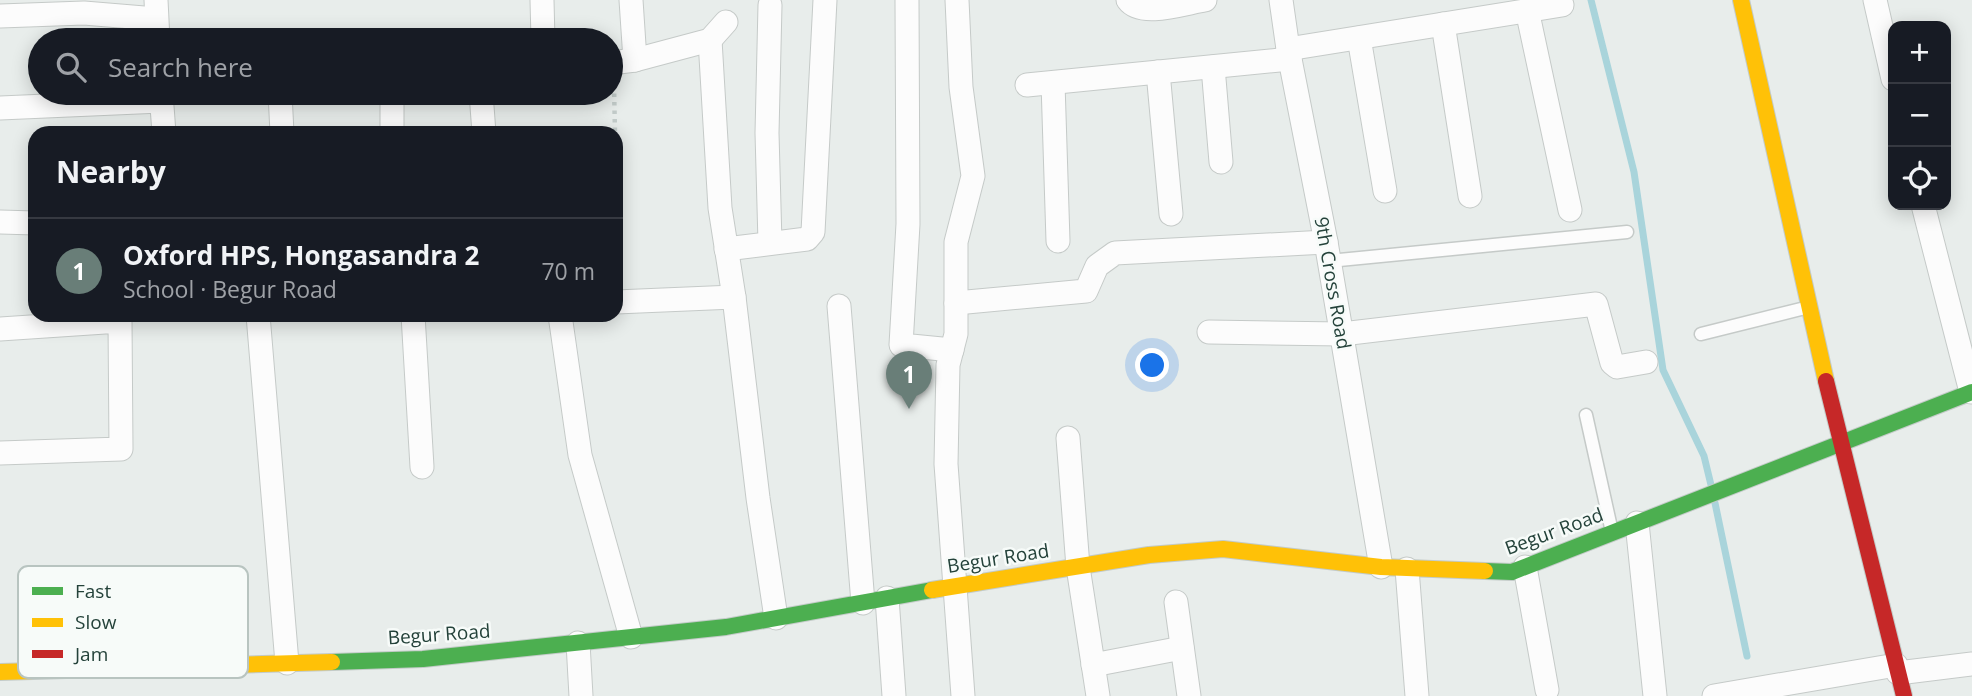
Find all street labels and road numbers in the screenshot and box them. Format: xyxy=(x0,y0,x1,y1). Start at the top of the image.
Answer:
street label: 9th Cross Road xyxy=(1309,215,1357,351)
street label: Begur Road xyxy=(1501,501,1607,561)
street label: Begur Road xyxy=(945,537,1051,579)
street label: Begur Road xyxy=(387,617,491,651)

